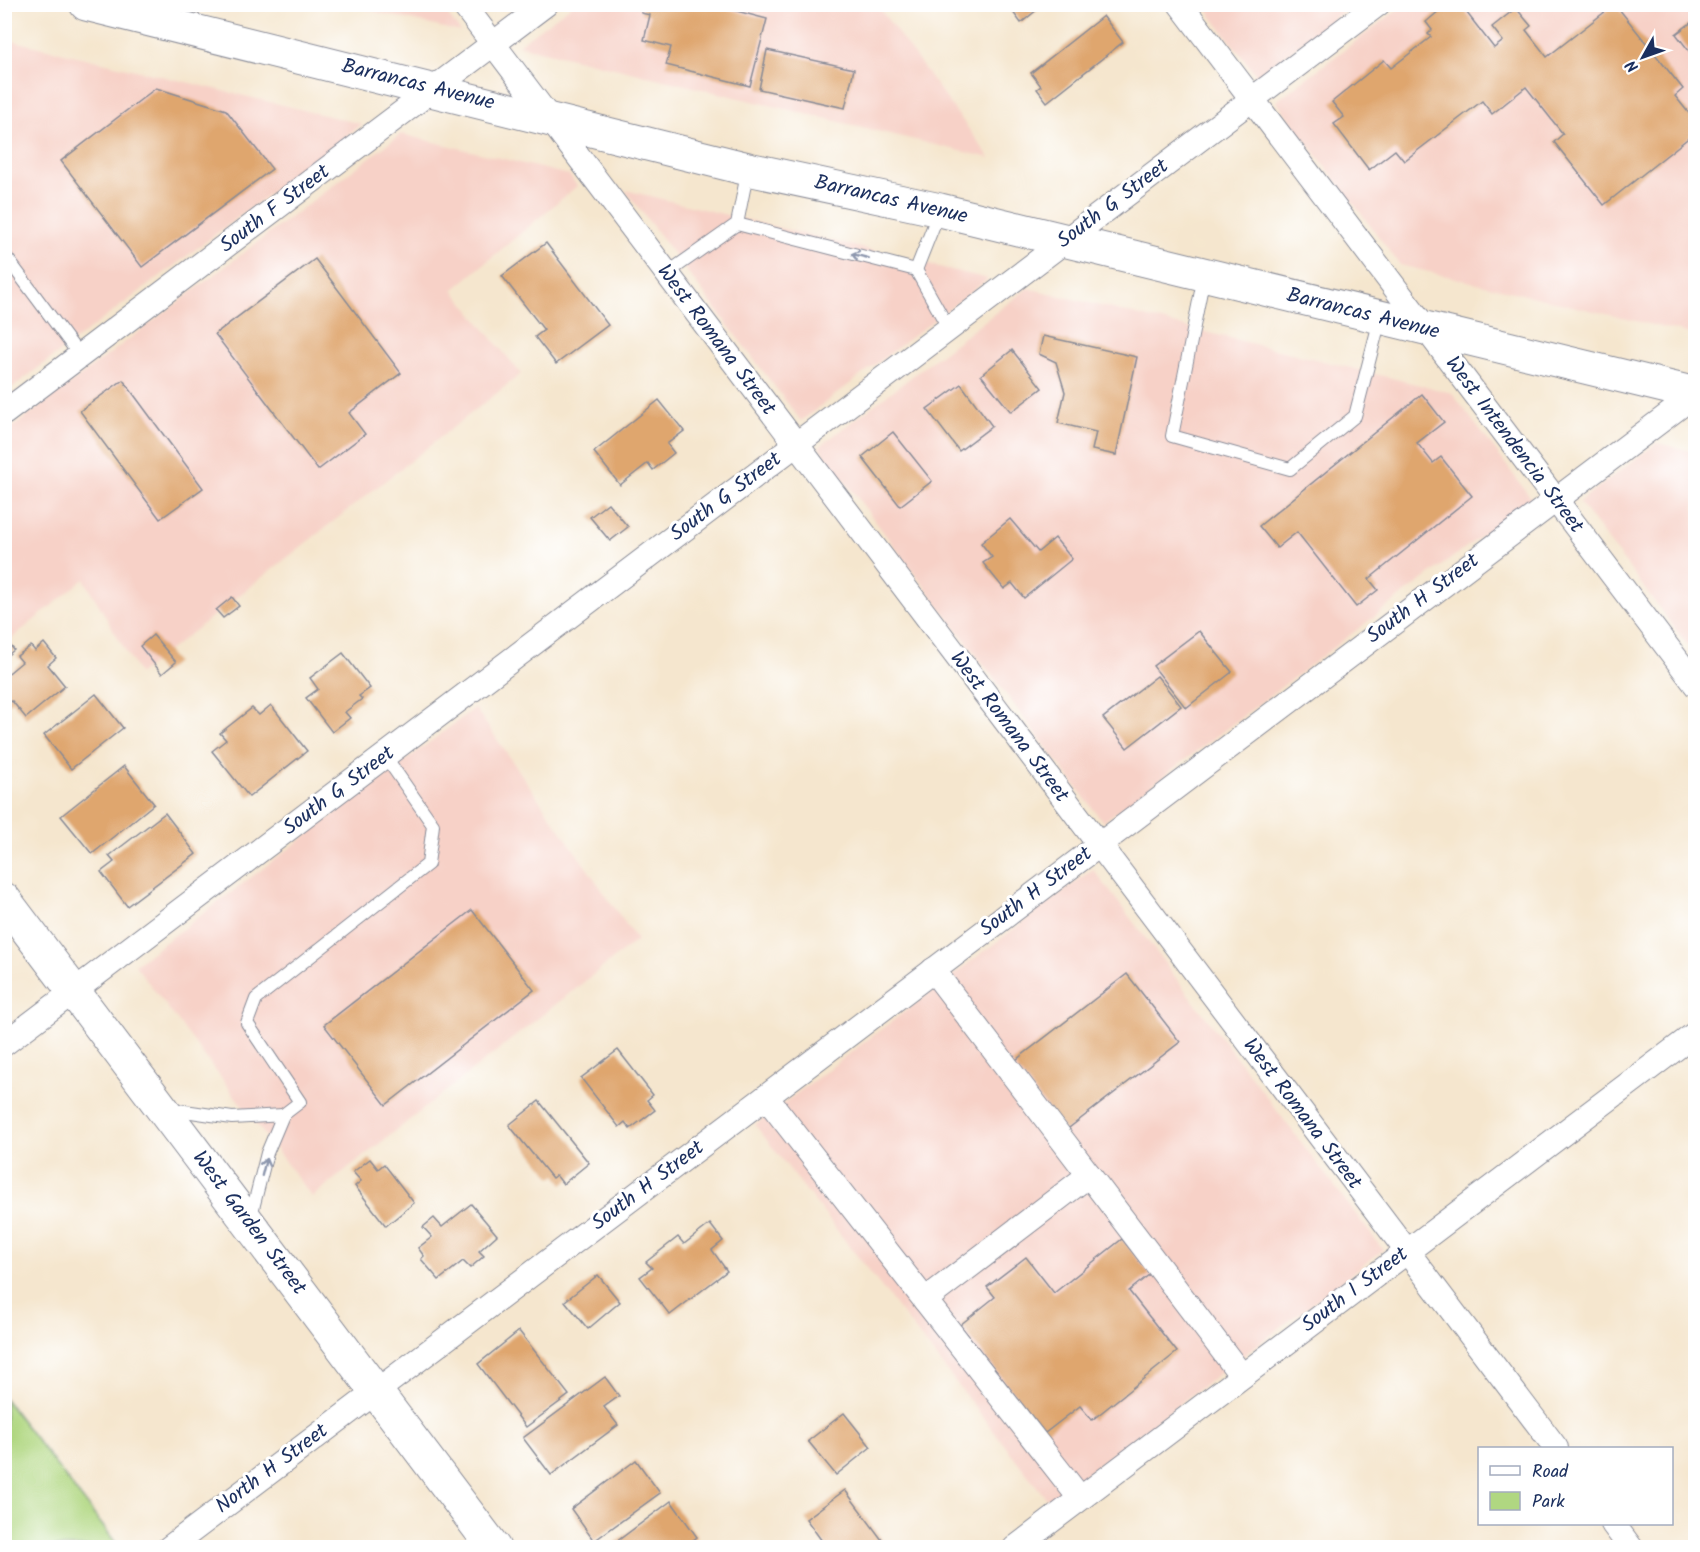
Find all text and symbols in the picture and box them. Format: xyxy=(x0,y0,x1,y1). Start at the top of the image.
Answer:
north arrow xyxy=(1613,27,1673,87)
street label: Barrancas Avenue xyxy=(338,50,498,120)
text: N xyxy=(1620,54,1645,78)
street label: South G Street xyxy=(1050,150,1177,257)
street label: South F Street xyxy=(213,156,338,262)
street label: Barrancas Avenue xyxy=(811,166,972,234)
one-way arrow xyxy=(850,249,869,261)
street label: West Romana Street xyxy=(648,257,785,423)
street label: Barrancas Avenue xyxy=(1283,279,1443,349)
street label: West Intendencia Street xyxy=(1436,349,1592,541)
street label: South G Street xyxy=(663,443,790,550)
street label: South H Street xyxy=(1359,545,1487,653)
street label: West Romana Street xyxy=(941,644,1078,810)
street label: South G Street xyxy=(276,737,403,844)
street label: South H Street xyxy=(972,838,1100,946)
street label: West Romana Street xyxy=(1234,1031,1371,1197)
street label: South H Street xyxy=(584,1132,712,1240)
street label: West Garden Street xyxy=(184,1144,315,1303)
one-way arrow xyxy=(258,1158,270,1177)
street label: South I Street xyxy=(1294,1238,1416,1341)
street label: North H Street xyxy=(208,1415,336,1523)
legend xyxy=(1478,1447,1673,1525)
text: Road xyxy=(1532,1458,1569,1487)
text: Park xyxy=(1532,1488,1565,1517)

